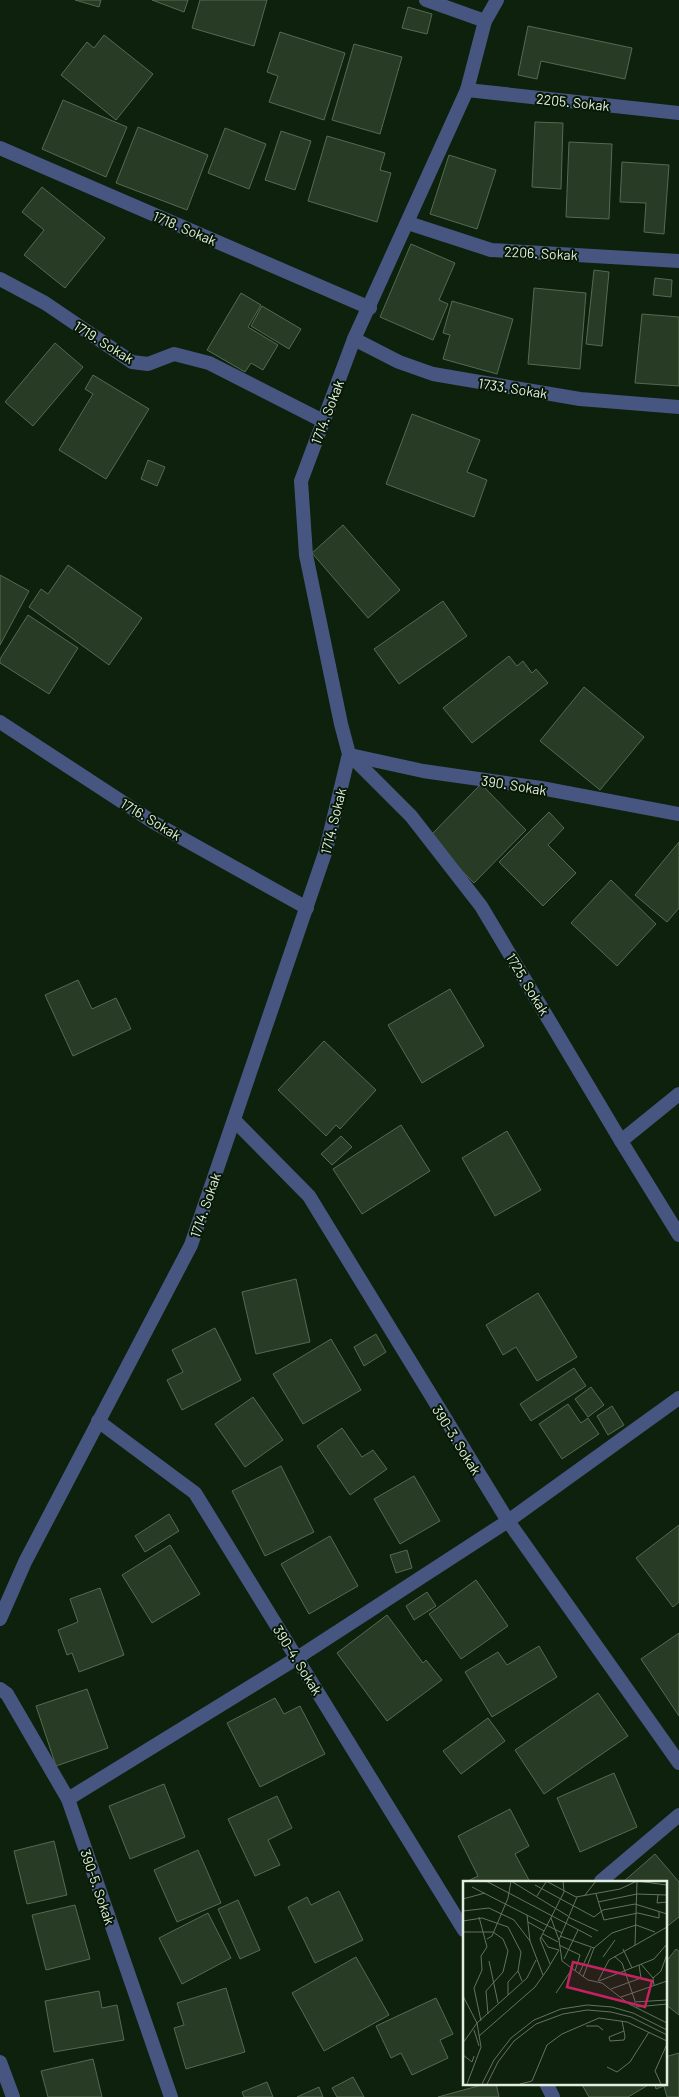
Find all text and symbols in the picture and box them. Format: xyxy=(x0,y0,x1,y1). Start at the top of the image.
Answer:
street label: 2205. Sokak xyxy=(535,90,611,114)
street label: 1718. Sokak xyxy=(151,207,219,249)
street label: 2206. Sokak xyxy=(504,243,578,263)
street label: 1719. Sokak xyxy=(71,317,137,367)
street label: 1733. Sokak xyxy=(477,374,549,402)
street label: 1714. Sokak xyxy=(307,377,347,447)
street label: 390. Sokak xyxy=(480,771,548,799)
street label: 1714. Sokak xyxy=(317,786,349,856)
street label: 1716. Sokak xyxy=(118,794,184,844)
street label: 1725. Sokak xyxy=(503,950,553,1018)
street label: 1714. Sokak xyxy=(186,1170,224,1240)
street label: 390-3. Sokak xyxy=(429,1402,485,1478)
street label: 390-4. Sokak xyxy=(270,1622,326,1698)
street label: 390-5. Sokak xyxy=(77,1847,119,1927)
inset map xyxy=(463,1881,666,2084)

